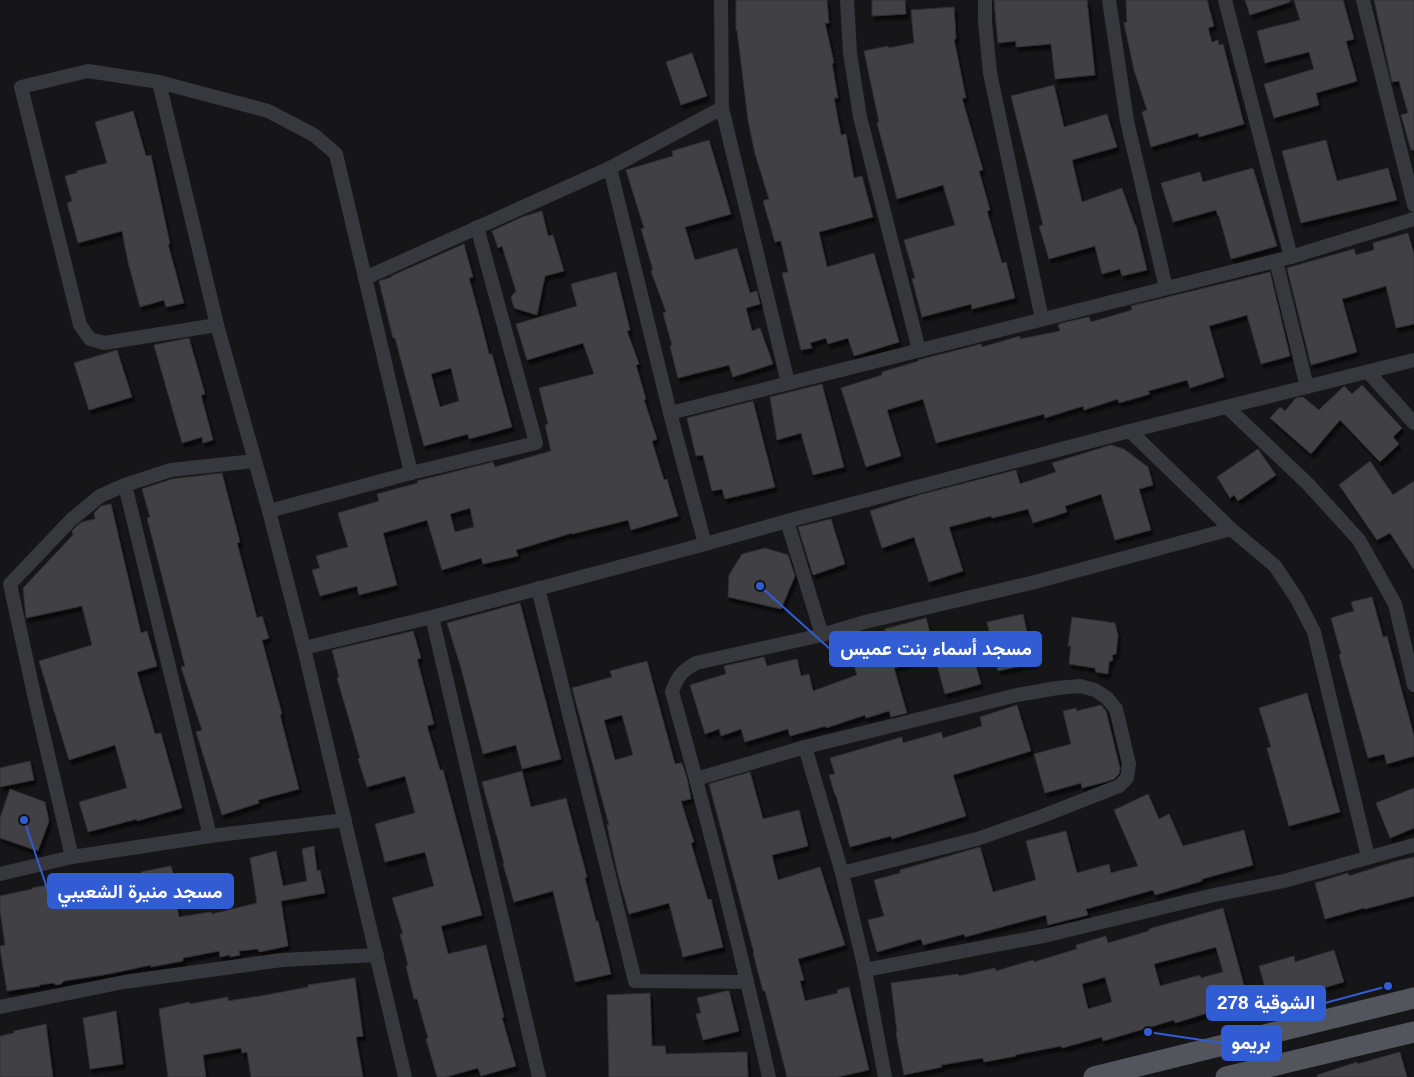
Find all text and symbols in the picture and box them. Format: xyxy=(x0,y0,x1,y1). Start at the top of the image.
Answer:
callout: مسجد أسماء بنت عميس xyxy=(830,632,1041,666)
text: مسجد أسماء بنت عميس xyxy=(840,638,1032,660)
callout: مسجد منيرة الشعيبي xyxy=(48,874,233,908)
text: مسجد منيرة الشعيبي xyxy=(57,881,223,908)
callout: الشوقية 278 xyxy=(1207,986,1325,1020)
text: الشوقية 278 xyxy=(1217,992,1315,1015)
callout: بريمو xyxy=(1222,1026,1281,1060)
text: بريمو xyxy=(1232,1032,1270,1055)

